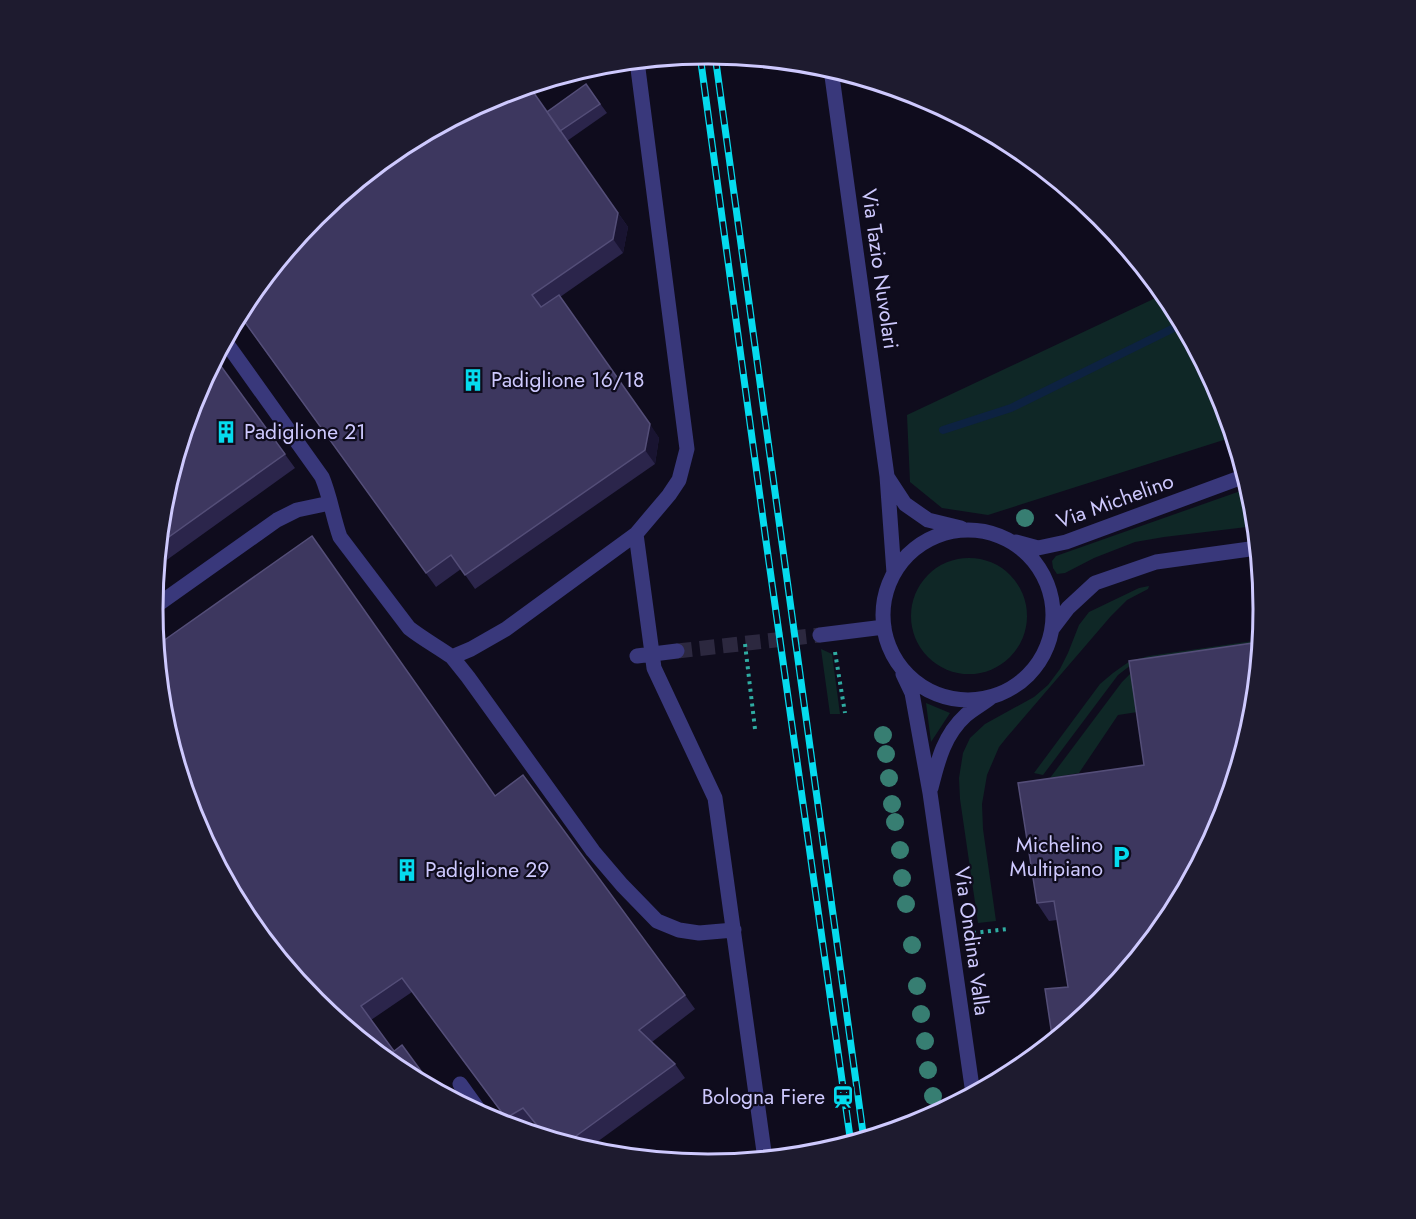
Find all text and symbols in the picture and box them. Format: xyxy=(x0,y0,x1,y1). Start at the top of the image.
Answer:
street label: Via Tazio Nuvolari xyxy=(854,187,906,351)
place label: Padiglione 16/18 xyxy=(491,365,645,395)
building icon: Padiglione 16/18 xyxy=(460,367,486,393)
place label: Padiglione 21 xyxy=(244,417,366,447)
building icon: Padiglione 21 xyxy=(213,419,239,445)
street label: Via Michelino xyxy=(1052,466,1178,536)
place label: Michelino Multipiano xyxy=(1010,830,1103,884)
parking icon: Michelino Multipiano xyxy=(1108,844,1134,870)
place label: Padiglione 29 xyxy=(425,855,549,885)
building icon: Padiglione 29 xyxy=(394,857,420,883)
street label: Via Ondina Valla xyxy=(947,865,997,1017)
place label: Bologna Fiere xyxy=(702,1082,825,1112)
station icon: Bologna Fiere xyxy=(830,1084,856,1110)

